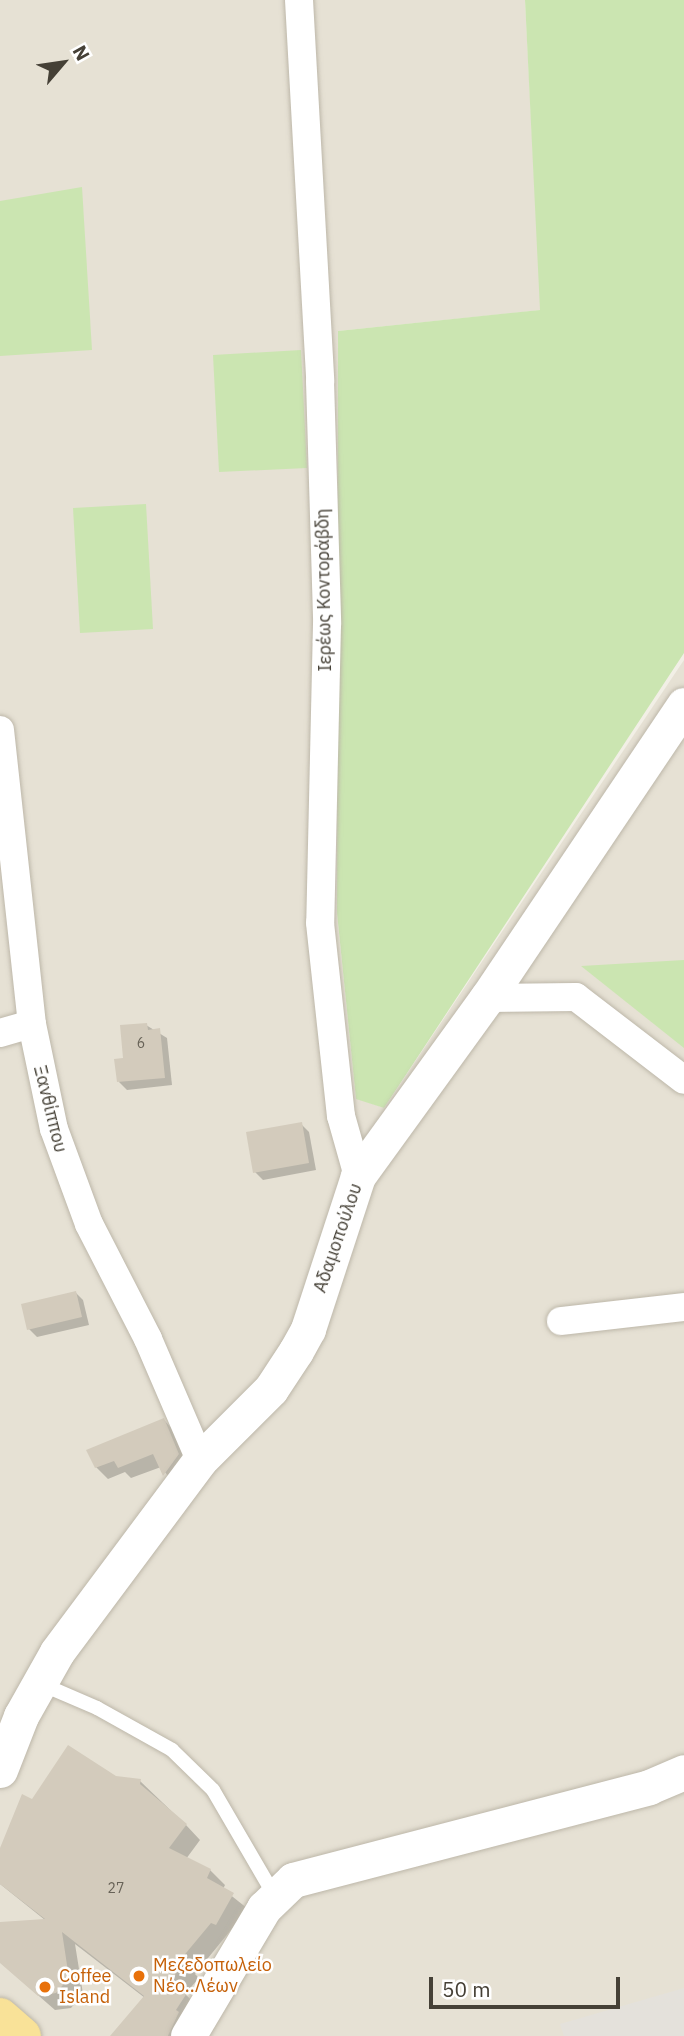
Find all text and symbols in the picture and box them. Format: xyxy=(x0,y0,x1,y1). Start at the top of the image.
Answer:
north arrow xyxy=(28,28,98,98)
text: N xyxy=(68,41,95,65)
street label: Ιερέως Κοντοράβδη xyxy=(312,508,336,672)
house number: 6 xyxy=(137,1035,145,1051)
street label: Ξανθίππου xyxy=(29,1063,71,1155)
street label: Αδαμοπούλου xyxy=(309,1180,367,1296)
house number: 27 xyxy=(108,1880,124,1896)
place label: Μεζεδοπωλείο Νέο..Λέων xyxy=(153,1955,272,1997)
scale bar xyxy=(432,1962,623,2006)
place label: Coffee Island xyxy=(59,1966,112,2008)
marker: Μεζεδοπωλείο Νέο..Λέων xyxy=(131,1968,147,1984)
text: 50 m xyxy=(442,1975,491,2003)
marker: Coffee Island xyxy=(37,1979,53,1995)

